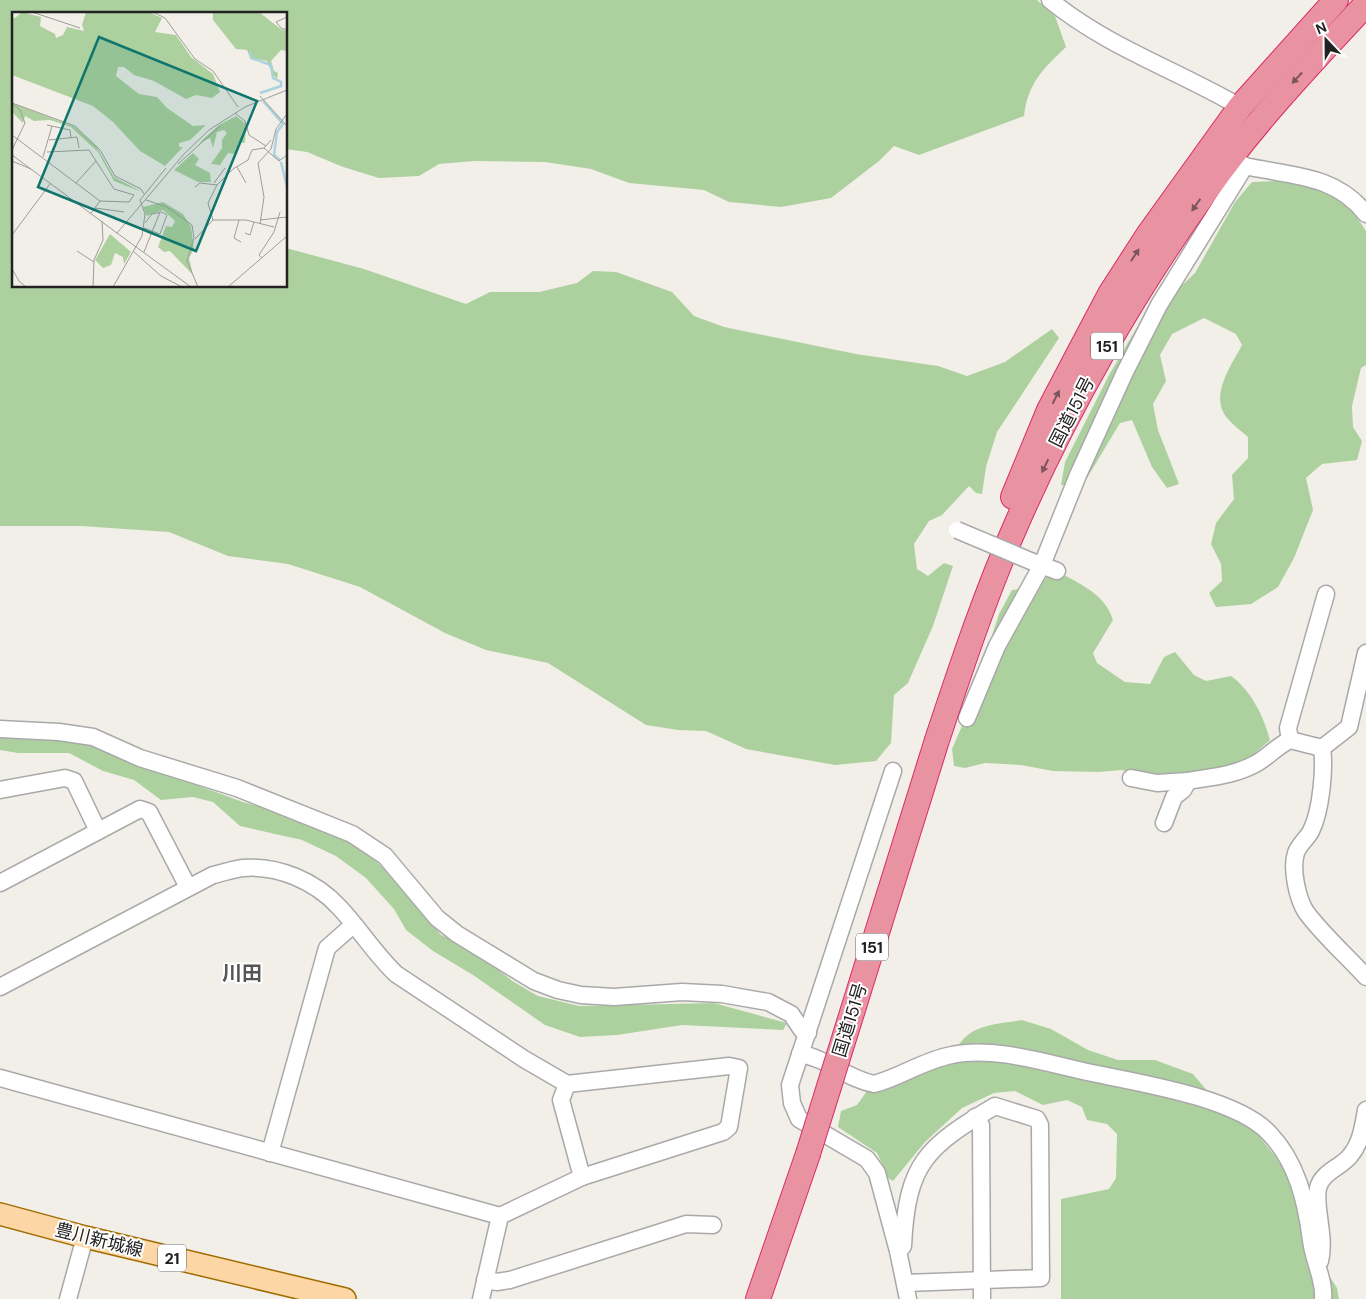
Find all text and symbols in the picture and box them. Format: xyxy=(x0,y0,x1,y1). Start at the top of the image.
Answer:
inset map xyxy=(12,12,288,288)
north arrow xyxy=(1301,15,1351,65)
text: N xyxy=(1313,18,1329,38)
one-way arrow xyxy=(1291,72,1303,84)
one-way arrow xyxy=(1191,198,1201,212)
one-way arrow xyxy=(1130,248,1140,262)
road number: 151 xyxy=(1091,332,1123,360)
street label: 国道151号 xyxy=(1044,373,1100,451)
one-way arrow xyxy=(1052,390,1060,404)
one-way arrow xyxy=(1040,459,1048,473)
road number: 151 xyxy=(856,934,888,960)
district label: 川田 xyxy=(222,960,262,986)
street label: 国道151号 xyxy=(827,980,873,1060)
street label: 豊川新城線 xyxy=(52,1217,146,1263)
road number: 21 xyxy=(158,1244,186,1272)

